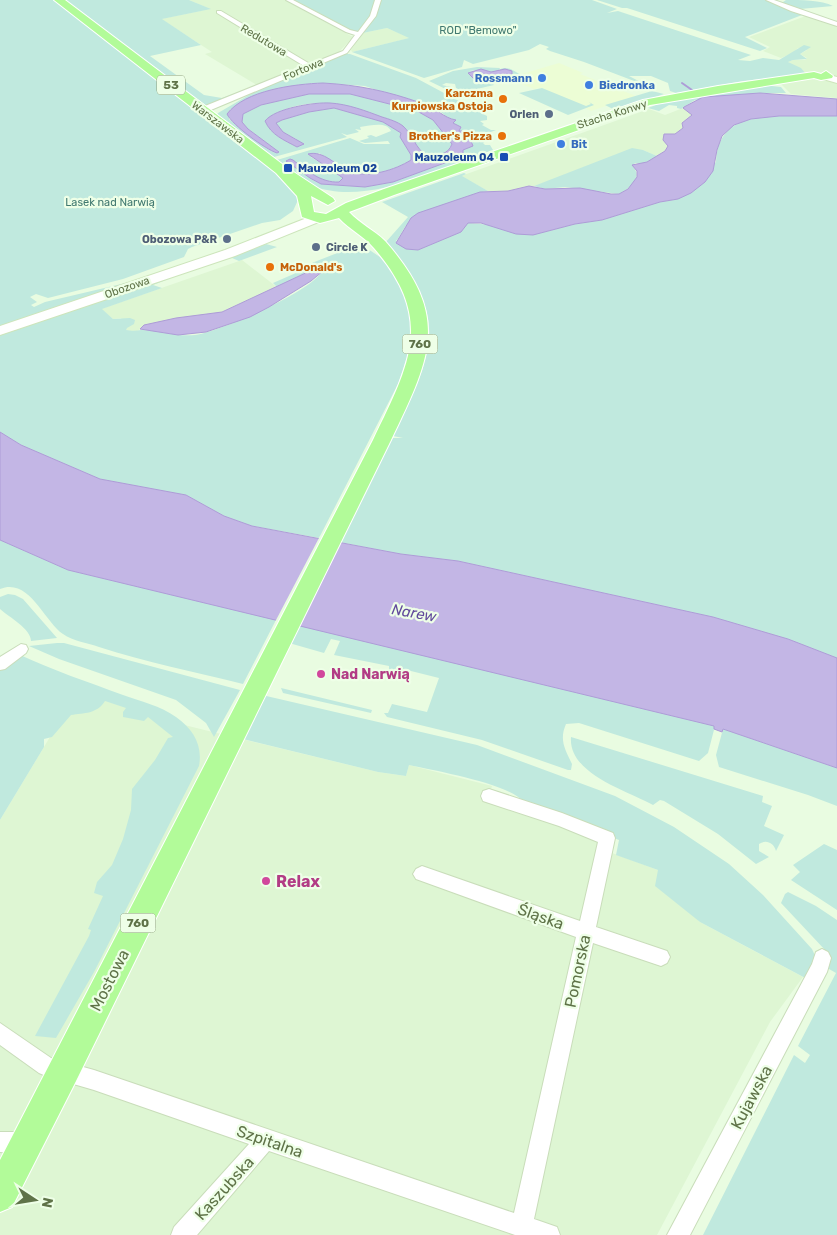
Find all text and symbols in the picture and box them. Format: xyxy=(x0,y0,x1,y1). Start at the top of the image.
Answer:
street label: Redutowa xyxy=(238,22,289,59)
park label: ROD "Bemowo" xyxy=(439,24,517,37)
street label: Fortowa xyxy=(281,56,325,83)
place label: Rossmann xyxy=(475,72,532,85)
marker: Rossmann xyxy=(536,72,548,84)
road number: 53 xyxy=(157,76,185,94)
marker: Biedronka xyxy=(583,79,595,91)
place label: Biedronka xyxy=(599,79,655,92)
place label: Karczma Kurpiowska Ostoja xyxy=(391,87,493,113)
marker: Karczma Kurpiowska Ostoja xyxy=(497,93,509,105)
street label: Stacha Konwy xyxy=(576,97,649,132)
street label: Warszawska xyxy=(189,99,246,146)
place label: Orlen xyxy=(509,108,539,121)
marker: Orlen xyxy=(543,108,555,120)
place label: Brother's Pizza xyxy=(409,130,492,143)
marker: Brother's Pizza xyxy=(496,130,508,142)
marker: Bit xyxy=(555,138,567,150)
place label: Bit xyxy=(571,138,587,151)
place label: Mauzoleum 04 xyxy=(414,151,494,164)
marker: Mauzoleum 04 xyxy=(498,151,510,163)
marker: Mauzoleum 02 xyxy=(282,162,294,174)
place label: Mauzoleum 02 xyxy=(298,162,377,175)
park label: Lasek nad Narwią xyxy=(65,196,155,209)
place label: Obozowa P&R xyxy=(142,233,217,246)
marker: Obozowa P&R xyxy=(221,233,233,245)
marker: Circle K xyxy=(310,241,322,253)
place label: Circle K xyxy=(326,241,368,254)
marker: McDonald's xyxy=(264,261,276,273)
place label: McDonald's xyxy=(280,261,342,274)
street label: Obozowa xyxy=(103,274,151,301)
road number: 760 xyxy=(402,334,438,354)
water label: Narew xyxy=(390,600,439,626)
place label: Nad Narwią xyxy=(331,666,410,683)
marker: Nad Narwią xyxy=(315,668,327,680)
place label: Relax xyxy=(276,872,320,891)
marker: Relax xyxy=(260,875,272,887)
street label: Śląska xyxy=(515,898,567,934)
road number: 760 xyxy=(120,914,156,932)
street label: Pomorska xyxy=(561,933,594,1009)
street label: Mostowa xyxy=(86,946,133,1014)
street label: Kujawska xyxy=(727,1062,776,1132)
street label: Szpitalna xyxy=(234,1121,306,1162)
street label: Kaszubska xyxy=(191,1153,258,1224)
north arrow xyxy=(10,1175,60,1225)
text: N xyxy=(38,1196,57,1209)

